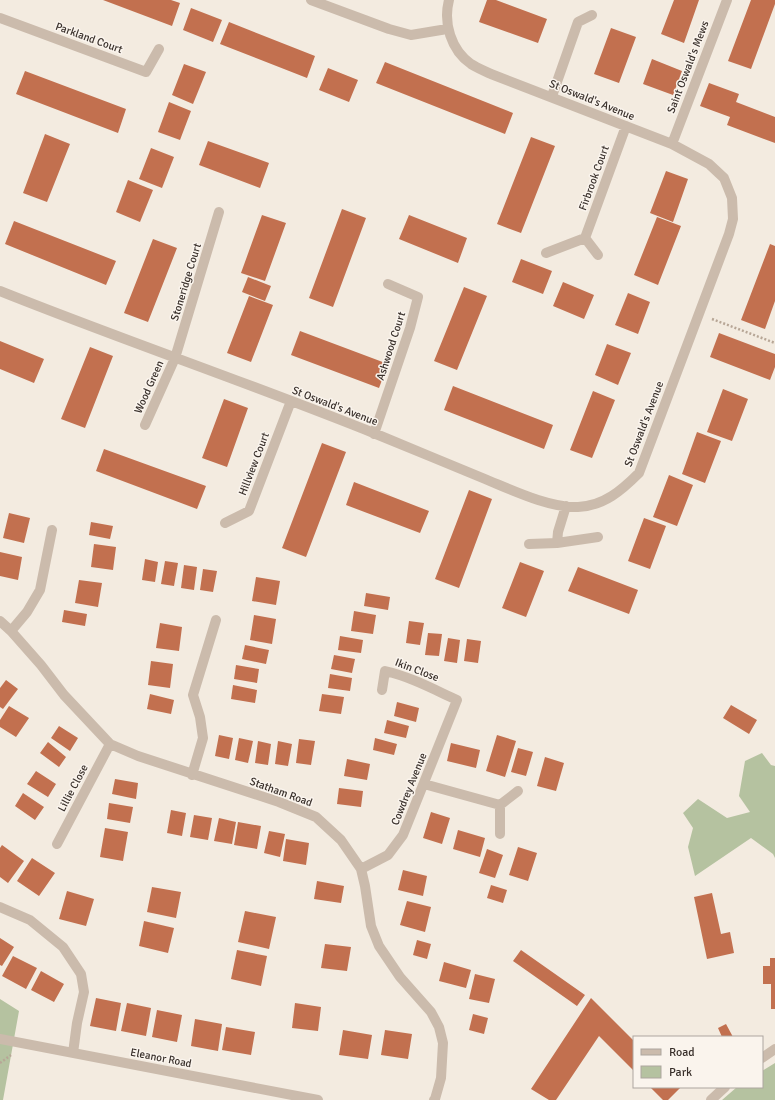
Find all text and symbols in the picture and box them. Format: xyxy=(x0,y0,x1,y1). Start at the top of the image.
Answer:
street label: Saint Oswald's Mews xyxy=(664,19,712,115)
street label: Parkland Court xyxy=(54,20,124,56)
street label: St Oswald's Avenue xyxy=(547,77,637,123)
street label: Firbrook Court xyxy=(576,144,612,212)
street label: Stoneridge Court xyxy=(168,242,204,322)
street label: Ashwood Court xyxy=(374,310,408,382)
street label: Wood Green xyxy=(132,359,166,415)
street label: St Oswald's Avenue xyxy=(622,379,666,469)
street label: St Oswald's Avenue xyxy=(290,384,380,428)
street label: Hillview Court xyxy=(236,430,272,497)
street label: Ikin Close xyxy=(393,656,441,684)
street label: Cowdrey Avenue xyxy=(389,751,429,827)
street label: Lillie Close xyxy=(55,762,91,814)
street label: Statham Road xyxy=(248,775,314,809)
legend xyxy=(633,1036,763,1088)
text: Road xyxy=(669,1045,695,1060)
street label: Eleanor Road xyxy=(129,1046,193,1070)
text: Park xyxy=(669,1065,692,1080)

